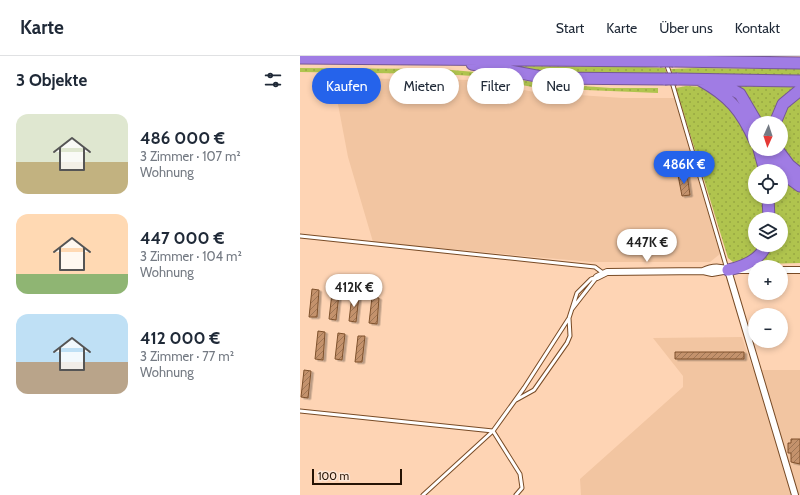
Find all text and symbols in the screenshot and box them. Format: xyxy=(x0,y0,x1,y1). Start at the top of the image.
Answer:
text: Karte xyxy=(20,16,64,39)
text: Start xyxy=(556,19,584,37)
text: Karte xyxy=(606,19,637,37)
text: Über uns xyxy=(659,19,713,37)
text: Kontakt xyxy=(735,19,780,37)
chip: Kaufen xyxy=(312,68,381,104)
chip: Mieten xyxy=(389,68,459,104)
chip: Filter xyxy=(467,68,524,104)
chip: Neu xyxy=(532,68,584,104)
icon: filters xyxy=(262,69,284,91)
text: 3 Objekte xyxy=(16,70,87,90)
north arrow xyxy=(748,116,788,156)
map controls xyxy=(748,116,788,348)
text: 486 000 € xyxy=(140,128,225,148)
icon: home xyxy=(48,130,96,178)
text: 3 Zimmer · 107 m² xyxy=(140,148,241,164)
pin: 486K € xyxy=(651,151,717,185)
text: 486K € xyxy=(663,156,705,172)
text: Wohnung xyxy=(140,164,194,180)
button: locate xyxy=(748,164,788,204)
button: layers xyxy=(748,212,788,252)
text: 447 000 € xyxy=(140,228,224,248)
pin: 447K € xyxy=(614,229,680,263)
icon: home xyxy=(48,230,96,278)
text: 447K € xyxy=(626,234,668,250)
text: 3 Zimmer · 104 m² xyxy=(140,248,242,264)
button: + xyxy=(748,260,788,300)
text: Wohnung xyxy=(140,264,194,280)
pin: 412K € xyxy=(321,274,387,308)
text: 412K € xyxy=(334,279,374,295)
button: − xyxy=(748,308,788,348)
text: 412 000 € xyxy=(140,328,220,348)
icon: home xyxy=(48,330,96,378)
text: 3 Zimmer · 77 m² xyxy=(140,348,234,364)
text: Wohnung xyxy=(140,364,194,380)
scale bar xyxy=(312,467,402,486)
text: 100 m xyxy=(318,469,349,483)

